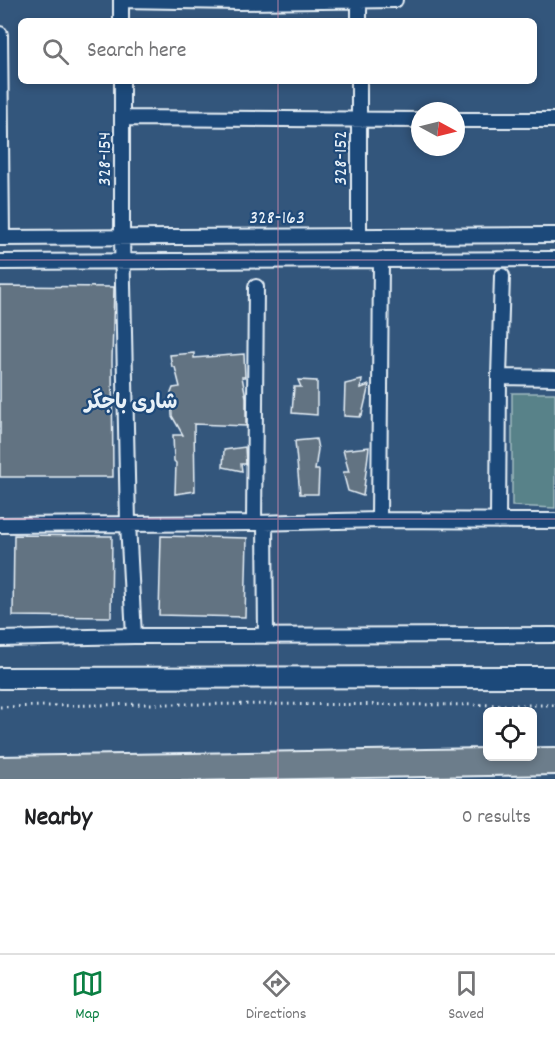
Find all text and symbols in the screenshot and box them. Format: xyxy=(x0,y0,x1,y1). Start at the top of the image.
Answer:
search box xyxy=(18,18,537,84)
icon: search xyxy=(39,35,72,68)
text: Search here xyxy=(87,36,186,67)
north arrow xyxy=(411,102,465,156)
street label: 328-152 xyxy=(328,131,356,185)
street label: 328-154 xyxy=(92,132,120,186)
street label: 328-163 xyxy=(249,205,305,233)
district label: شاری باجگر xyxy=(83,388,177,419)
map controls xyxy=(483,707,537,761)
button: locate xyxy=(483,707,537,761)
text: Nearby xyxy=(24,800,92,837)
text: 0 results xyxy=(462,804,531,832)
tab: Map xyxy=(71,967,104,1026)
tab: Directions xyxy=(246,967,306,1026)
tab: Saved xyxy=(448,967,484,1026)

